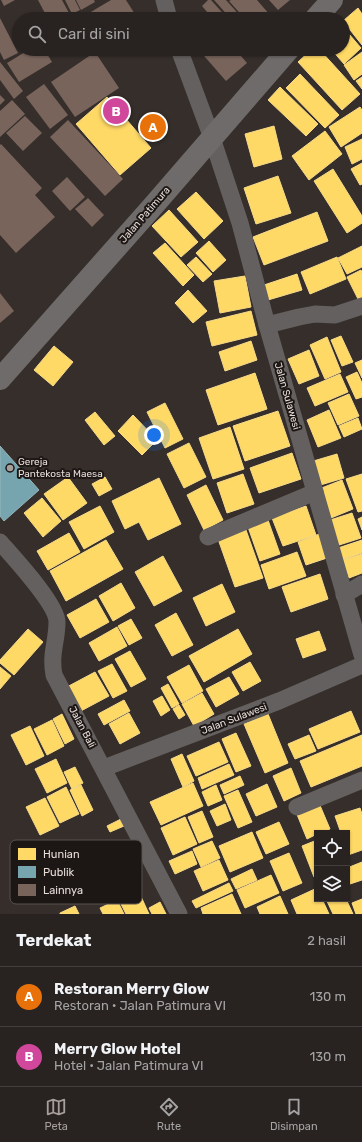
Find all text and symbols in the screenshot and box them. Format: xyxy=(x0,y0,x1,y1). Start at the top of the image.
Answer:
search box xyxy=(12,12,350,56)
icon: search xyxy=(26,23,48,45)
text: Cari di sini xyxy=(58,25,130,43)
pin: B xyxy=(103,96,129,126)
pin: A xyxy=(140,112,166,142)
street label: Jalan Patimura xyxy=(117,184,173,246)
street label: Jalan Sulawesi xyxy=(272,361,302,431)
your location xyxy=(144,425,164,445)
place label: Gereja Pantekosta Maesa xyxy=(18,456,103,480)
marker: Gereja Pantekosta Maesa xyxy=(5,463,15,473)
street label: Jalan Sulawesi xyxy=(199,701,269,737)
street label: Jalan Bali xyxy=(66,704,98,750)
map controls xyxy=(314,830,350,902)
button: locate xyxy=(314,830,350,866)
legend xyxy=(10,840,142,904)
text: Hunian xyxy=(43,848,80,861)
text: Publik xyxy=(43,866,75,879)
button: layers xyxy=(314,866,350,902)
text: Lainnya xyxy=(43,884,83,897)
text: Terdekat xyxy=(16,930,91,950)
text: 2 hasil xyxy=(307,933,346,948)
text: Restoran Merry Glow xyxy=(54,980,209,998)
text: A xyxy=(24,989,34,1004)
text: 130 m xyxy=(310,989,346,1004)
text: Restoran · Jalan Patimura VI xyxy=(54,998,226,1013)
text: Merry Glow Hotel xyxy=(54,1040,181,1058)
text: B xyxy=(24,1049,34,1064)
text: 130 m xyxy=(310,1049,346,1064)
text: Hotel · Jalan Patimura VI xyxy=(54,1058,203,1073)
tab: Peta xyxy=(44,1096,68,1133)
tab: Rute xyxy=(157,1096,181,1133)
tab: Disimpan xyxy=(270,1096,318,1133)

